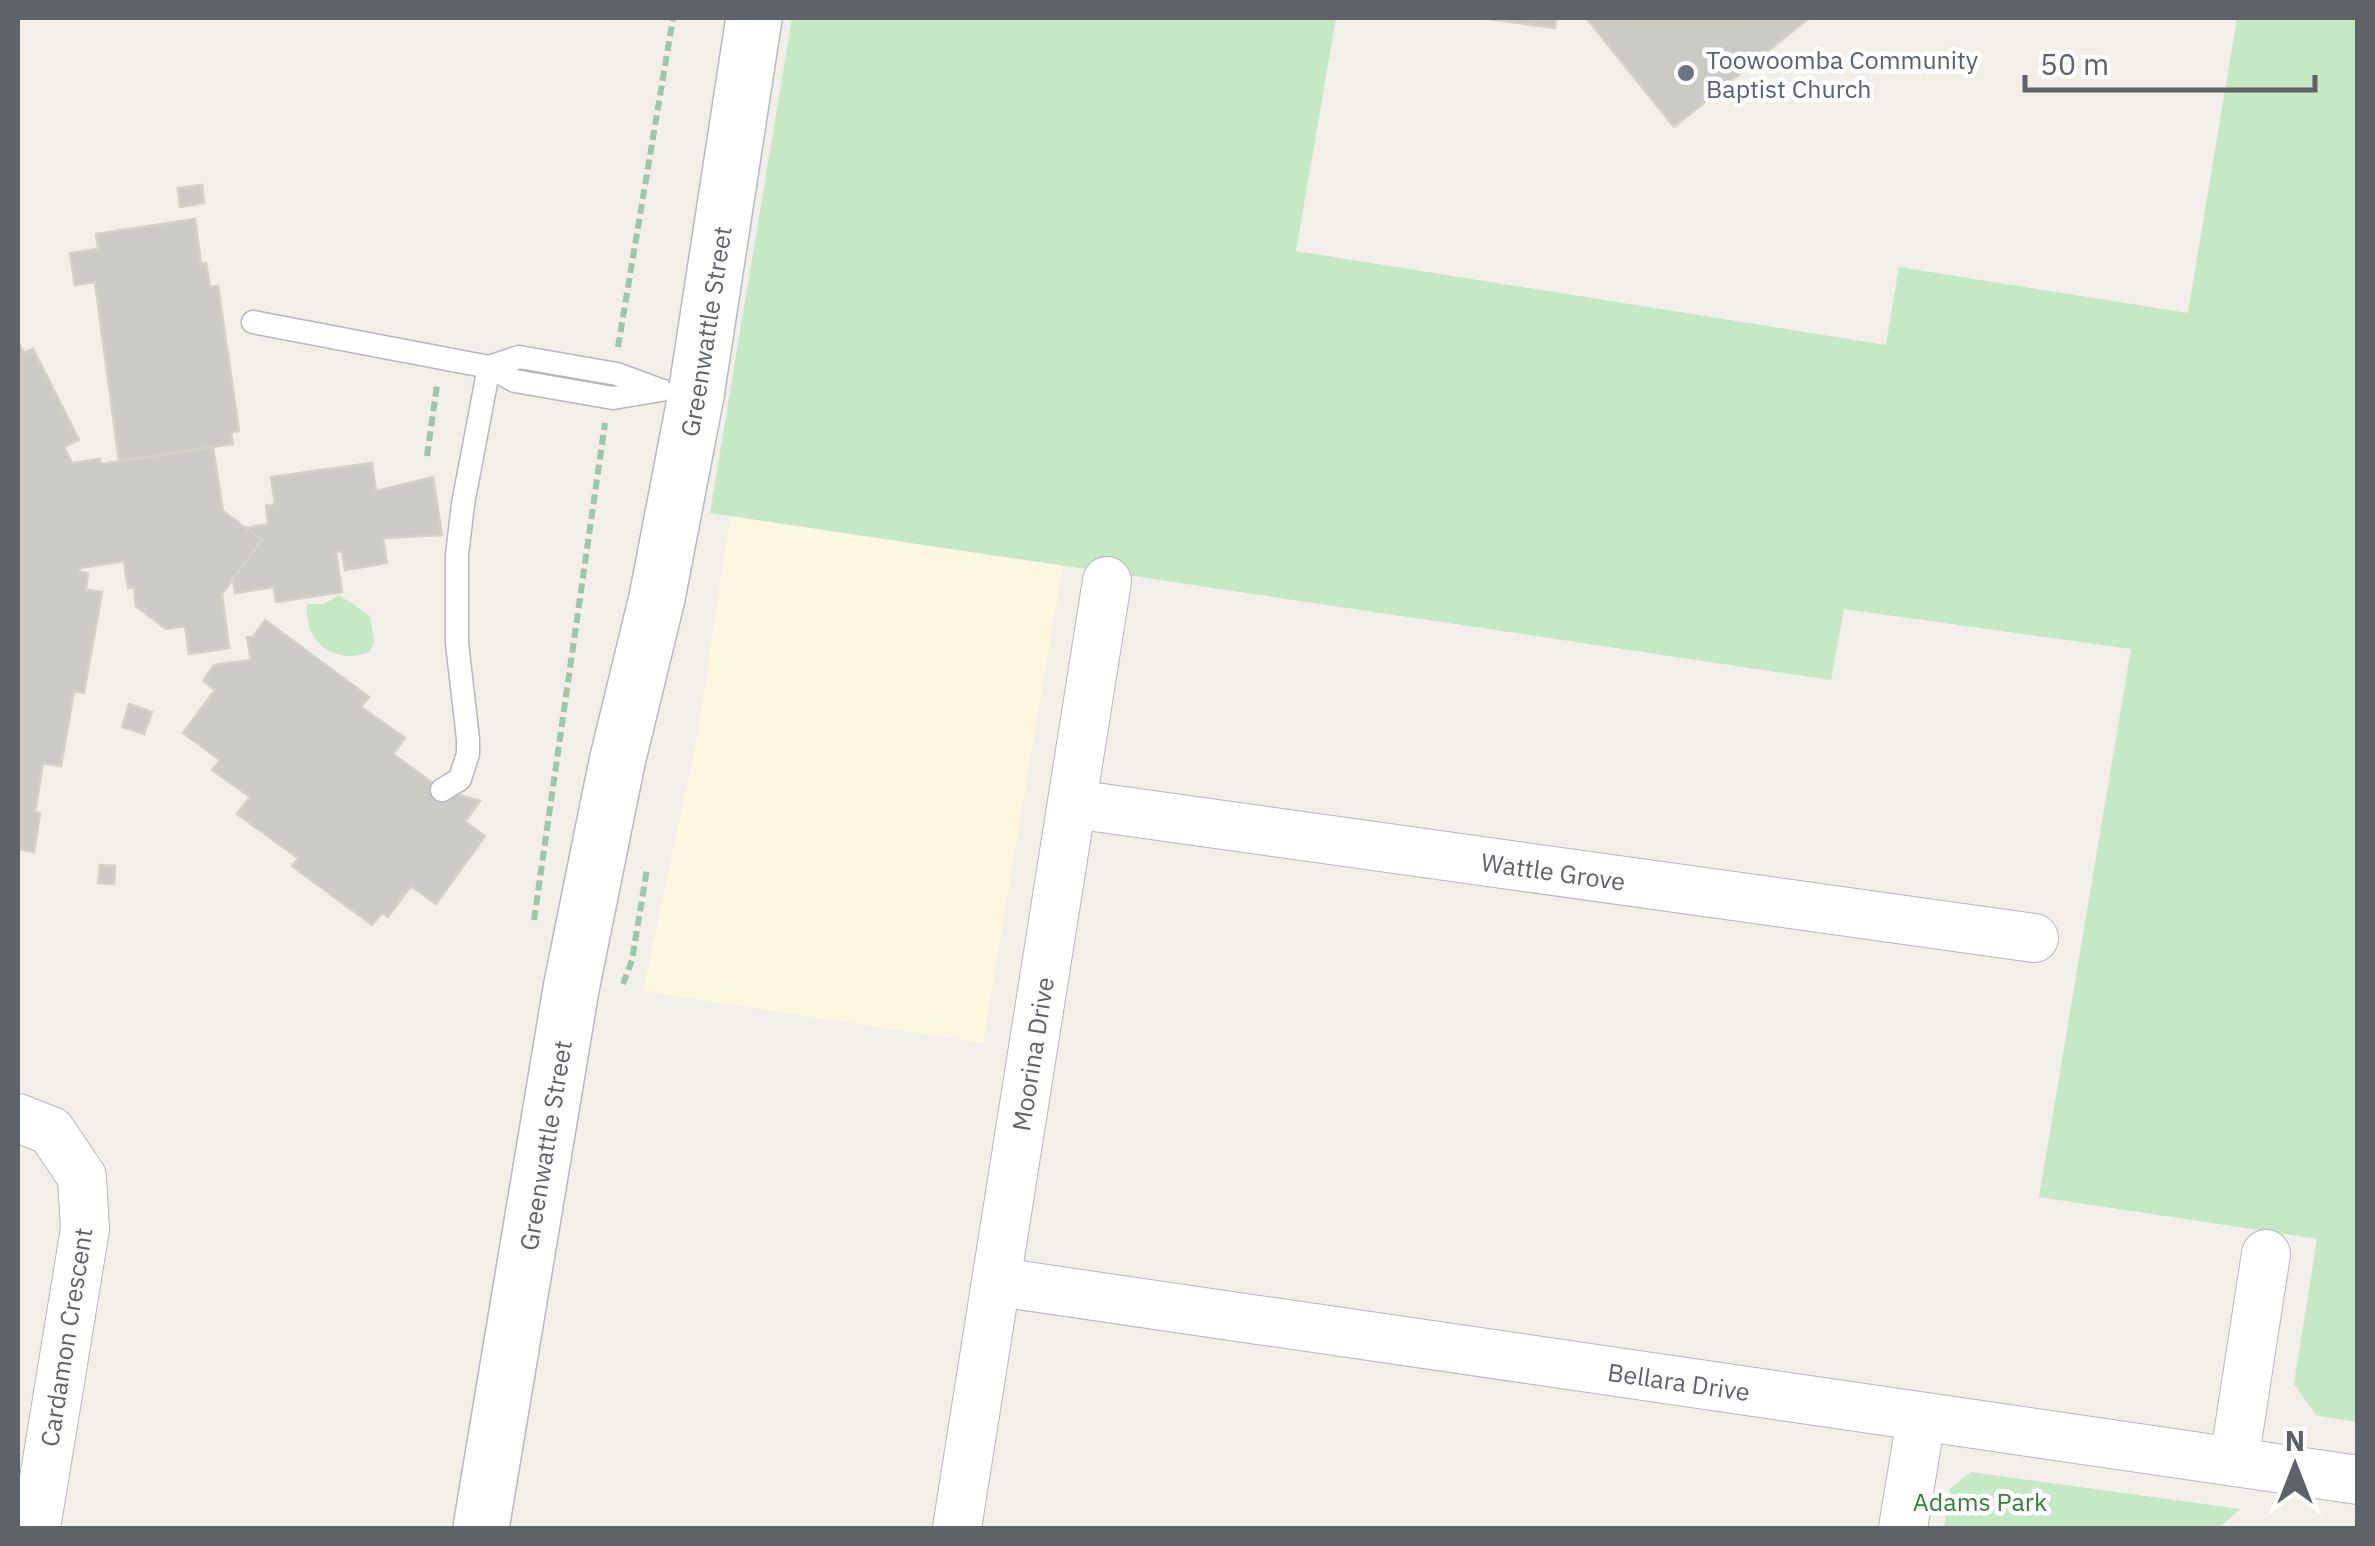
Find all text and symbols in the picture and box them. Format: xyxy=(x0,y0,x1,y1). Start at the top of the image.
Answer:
scale bar xyxy=(2025,30,2315,92)
place label: Toowoomba Community Baptist Church xyxy=(1706,43,1979,105)
text: 50 m xyxy=(2040,44,2109,83)
marker: Toowoomba Community Baptist Church xyxy=(1675,62,1697,84)
street label: Greenwattle Street xyxy=(672,224,738,439)
street label: Wattle Grove xyxy=(1479,845,1628,897)
street label: Moorina Drive xyxy=(1004,975,1061,1133)
street label: Greenwattle Street xyxy=(511,1038,579,1253)
street label: Cardamon Crescent xyxy=(32,1225,100,1449)
street label: Bellara Drive xyxy=(1606,1354,1752,1408)
north arrow xyxy=(2245,1416,2345,1516)
text: N xyxy=(2285,1422,2305,1459)
park label: Adams Park xyxy=(1913,1485,2047,1518)

